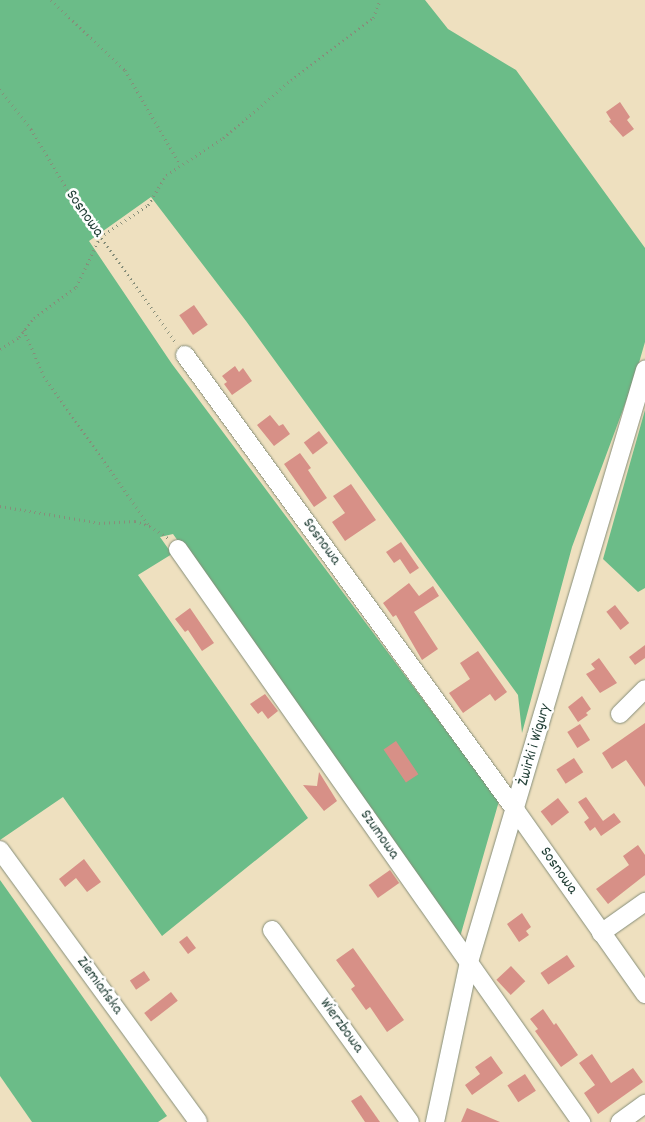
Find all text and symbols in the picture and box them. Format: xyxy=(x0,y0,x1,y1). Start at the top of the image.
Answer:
street label: Sosnowa xyxy=(61,187,107,241)
street label: Sosnowa xyxy=(298,515,344,569)
street label: Żwirki i Wigury xyxy=(514,702,556,788)
street label: Szumowa xyxy=(355,807,403,863)
street label: Sosnowa xyxy=(535,844,581,898)
street label: Ziemiańska xyxy=(72,953,126,1019)
street label: Wierzbowa xyxy=(315,995,367,1057)

